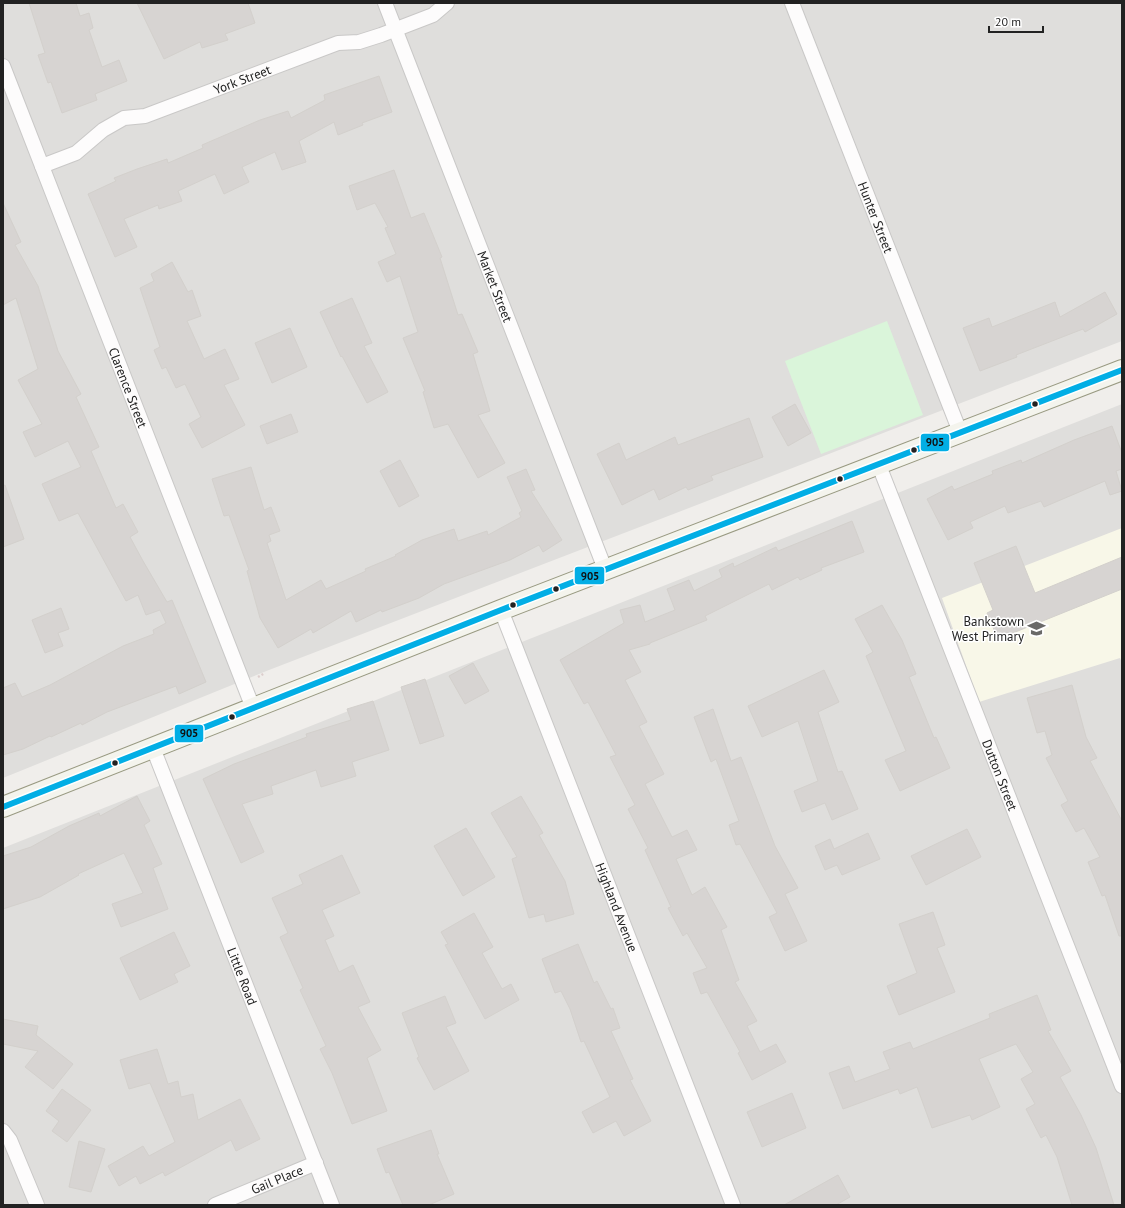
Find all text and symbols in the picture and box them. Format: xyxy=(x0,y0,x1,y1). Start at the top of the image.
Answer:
scale bar xyxy=(989,8,1043,34)
text: 20 m xyxy=(995,14,1021,29)
street label: York Street xyxy=(211,61,274,98)
street label: Hunter Street xyxy=(854,179,897,256)
street label: Market Street xyxy=(473,248,516,325)
street label: Clarence Street xyxy=(104,345,151,431)
unlabelled marker xyxy=(1030,399,1040,409)
line badge: 905 xyxy=(920,433,950,452)
text: 905 xyxy=(926,435,944,449)
unlabelled marker xyxy=(909,445,919,455)
unlabelled marker xyxy=(835,474,845,484)
line badge: 905 xyxy=(574,566,605,585)
text: 905 xyxy=(581,569,599,583)
unlabelled marker xyxy=(551,584,561,594)
unlabelled marker xyxy=(508,600,518,610)
place label: Bankstown West Primary xyxy=(952,613,1024,645)
school or university icon: Bankstown West Primary xyxy=(1027,618,1047,638)
unlabelled marker xyxy=(227,712,237,722)
line badge: 905 xyxy=(174,724,204,743)
text: 905 xyxy=(180,726,198,740)
street label: Dutton Street xyxy=(978,737,1022,814)
unlabelled marker xyxy=(110,758,120,768)
street label: Highland Avenue xyxy=(591,860,641,954)
street label: Little Road xyxy=(223,945,261,1008)
street label: Gail Place xyxy=(248,1161,306,1198)

